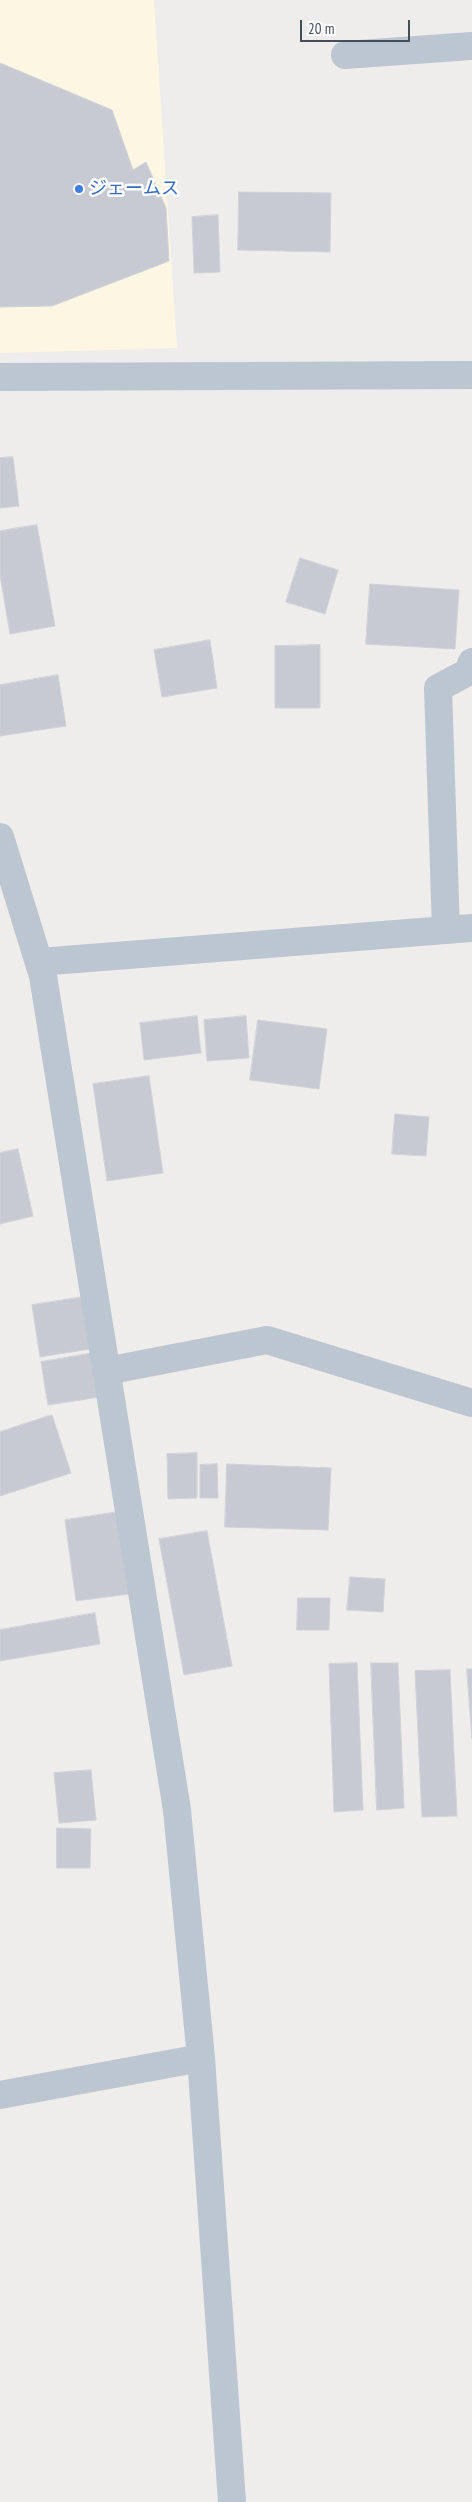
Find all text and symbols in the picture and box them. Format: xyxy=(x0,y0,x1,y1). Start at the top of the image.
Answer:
scale bar xyxy=(302,10,412,42)
text: 20 m xyxy=(308,19,334,38)
place label: ジェームス xyxy=(89,178,179,200)
marker: ジェームス xyxy=(73,183,85,195)

